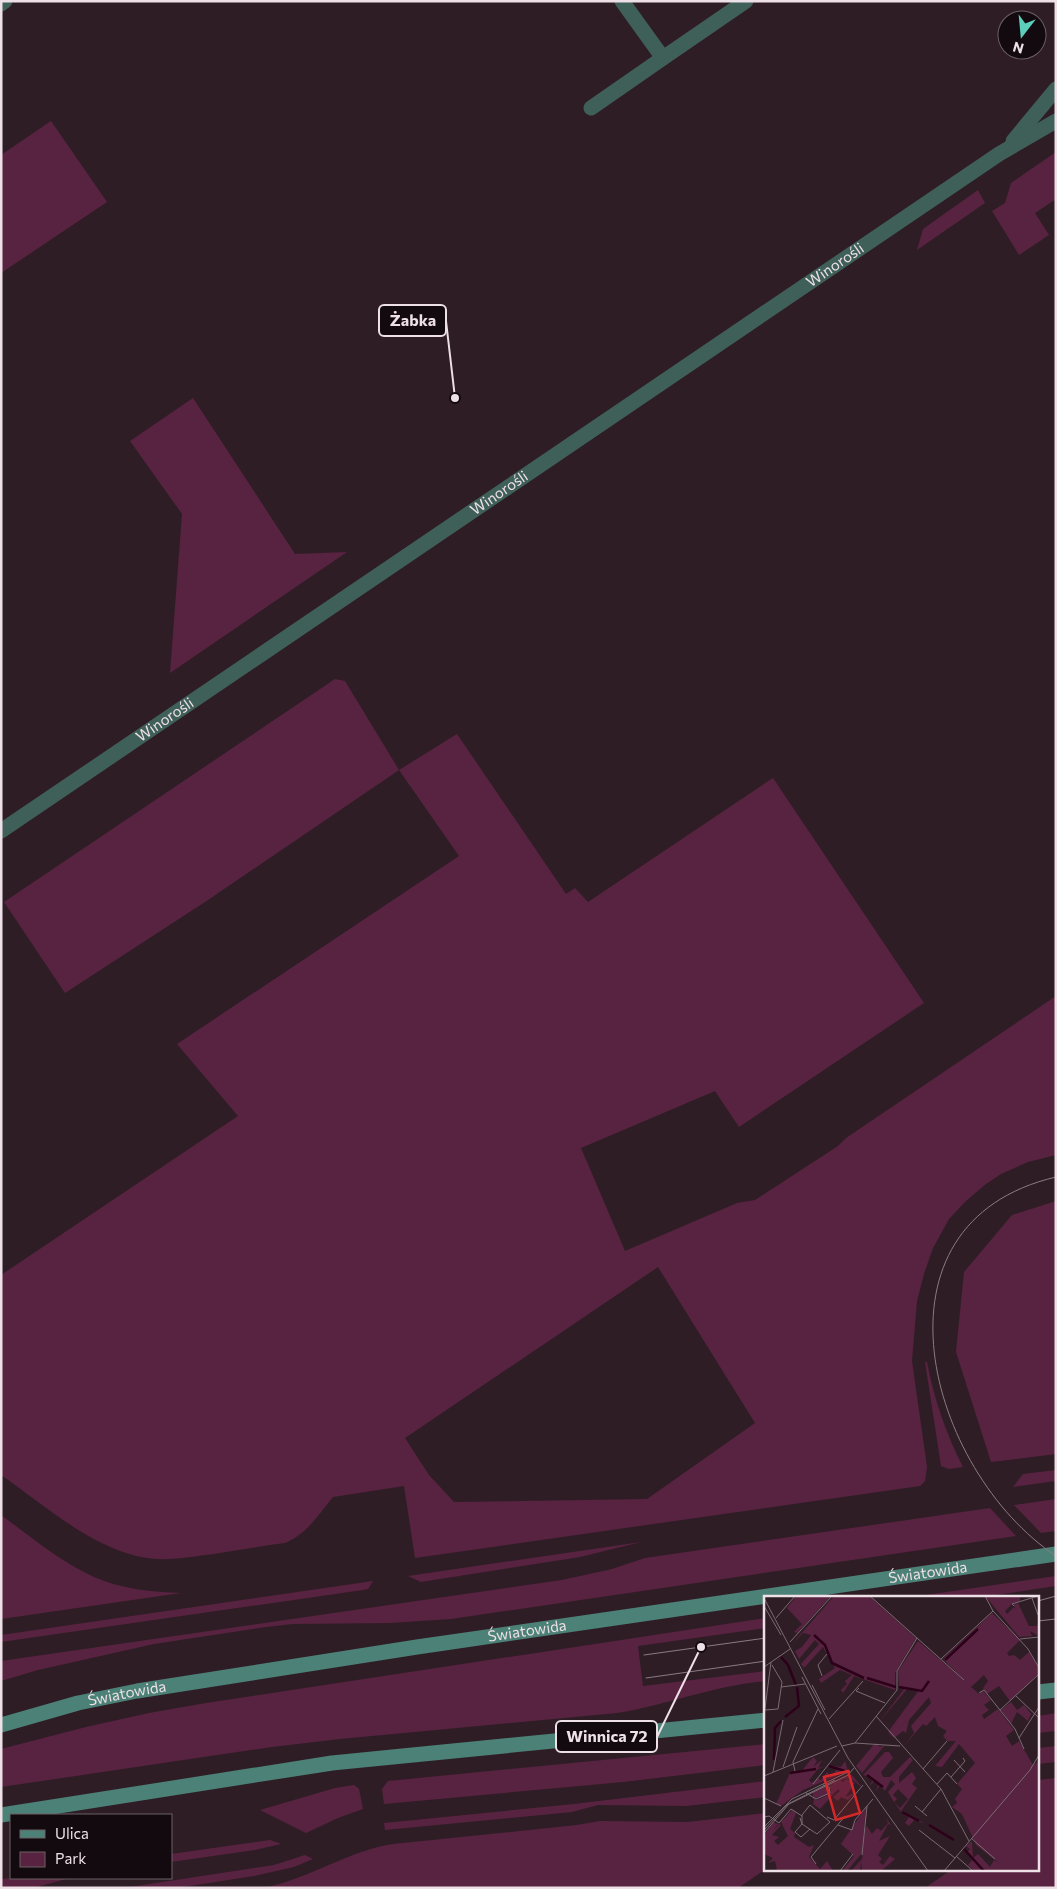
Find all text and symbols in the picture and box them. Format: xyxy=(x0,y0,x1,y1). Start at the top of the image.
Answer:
north arrow xyxy=(997,10,1047,60)
text: N xyxy=(1011,38,1026,58)
street label: Winorośli xyxy=(802,238,867,290)
callout: Żabka xyxy=(379,305,446,336)
text: Żabka xyxy=(390,310,436,329)
street label: Winorośli xyxy=(466,466,531,518)
street label: Winorośli xyxy=(132,693,197,745)
street label: Światowida xyxy=(887,1557,968,1586)
inset map xyxy=(764,1596,1040,1872)
street label: Światowida xyxy=(486,1615,568,1645)
street label: Światowida xyxy=(86,1677,167,1709)
callout: Winnica 72 xyxy=(556,1721,657,1752)
text: Winnica 72 xyxy=(566,1726,648,1745)
legend xyxy=(10,1814,172,1879)
text: Ulica xyxy=(55,1824,89,1842)
text: Park xyxy=(55,1849,86,1867)

